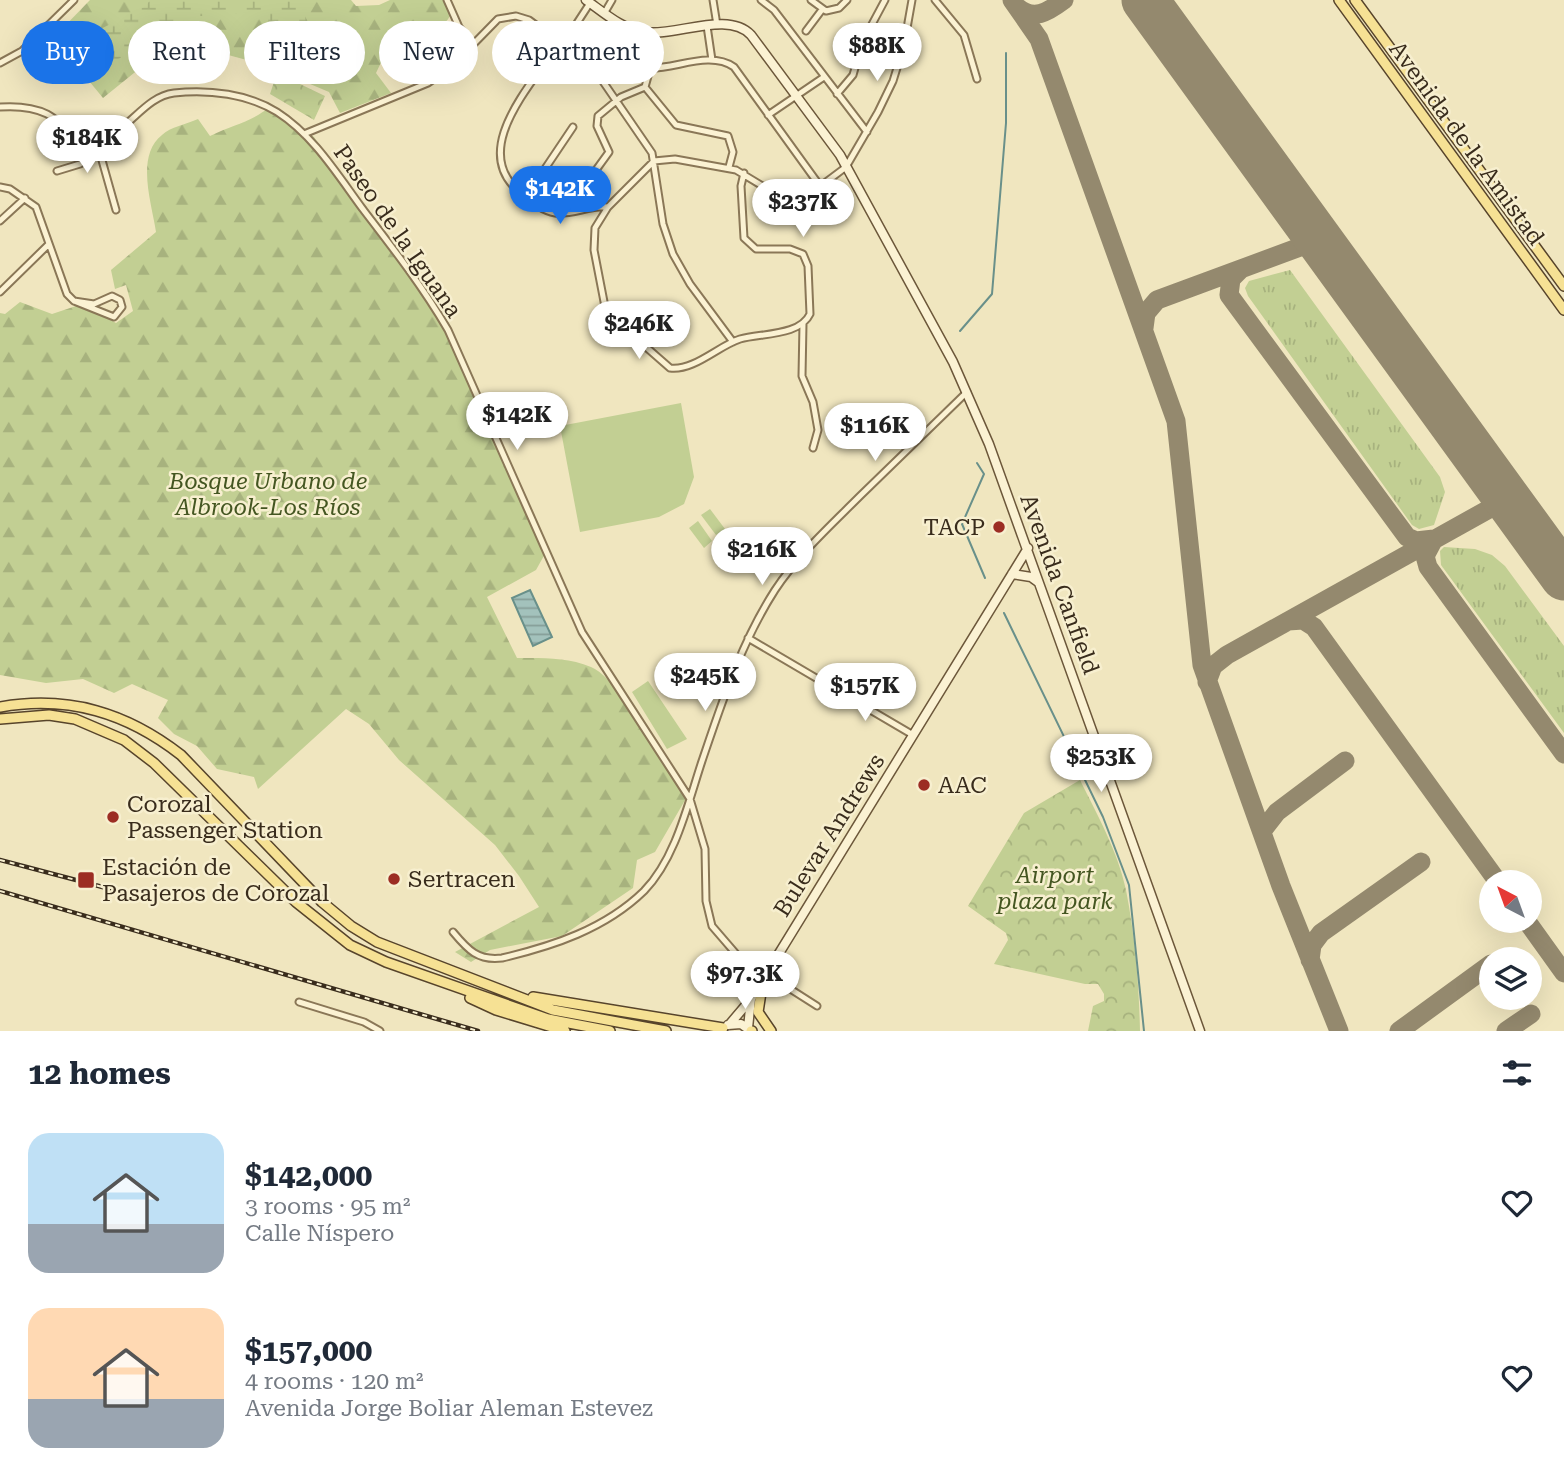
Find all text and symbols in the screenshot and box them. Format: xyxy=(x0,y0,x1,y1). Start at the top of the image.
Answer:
chip: Buy xyxy=(21,21,114,84)
chip: Rent xyxy=(128,21,230,84)
chip: Filters xyxy=(244,21,365,84)
chip: New xyxy=(379,21,478,84)
chip: Apartment xyxy=(492,21,664,84)
pin: $88K xyxy=(836,24,918,83)
text: $88K xyxy=(849,32,905,59)
street label: Avenida de la Amistad xyxy=(1384,36,1550,251)
pin: $184K xyxy=(38,116,136,175)
text: $184K xyxy=(52,124,122,151)
street label: Paseo de la Iguana xyxy=(328,140,468,323)
pin: $142K xyxy=(511,166,609,226)
text: $142K xyxy=(525,175,595,202)
pin: $237K xyxy=(754,180,852,239)
text: $237K xyxy=(768,188,838,215)
pin: $246K xyxy=(590,302,688,361)
text: $246K xyxy=(604,310,674,337)
pin: $142K xyxy=(468,392,566,452)
text: $142K xyxy=(482,401,552,428)
pin: $116K xyxy=(826,404,924,463)
text: $116K xyxy=(840,412,910,439)
park label: Bosque Urbano de Albrook-Los Ríos xyxy=(168,468,367,521)
street label: Avenida Canfield xyxy=(1014,490,1105,678)
place label: TACP xyxy=(923,514,985,541)
marker: TACP xyxy=(991,519,1007,535)
pin: $216K xyxy=(713,528,811,587)
text: $216K xyxy=(727,536,797,563)
pin: $245K xyxy=(656,654,754,713)
text: $245K xyxy=(670,662,740,689)
pin: $157K xyxy=(816,664,914,723)
text: $157K xyxy=(830,672,900,699)
pin: $253K xyxy=(1052,734,1150,794)
text: $253K xyxy=(1066,743,1136,770)
street label: Bulevar Andrews xyxy=(769,749,890,922)
place label: AAC xyxy=(938,772,987,799)
marker: AAC xyxy=(916,777,932,793)
place label: Corozal Passenger Station xyxy=(127,791,323,844)
marker: Corozal Passenger Station xyxy=(105,809,121,825)
place label: Estación de Pasajeros de Corozal xyxy=(102,854,329,907)
park label: Airport plaza park xyxy=(995,862,1113,915)
place label: Sertracen xyxy=(408,866,516,893)
marker: Estación de Pasajeros de Corozal xyxy=(76,870,96,890)
north arrow xyxy=(1479,870,1542,933)
map controls xyxy=(1479,870,1542,1010)
marker: Sertracen xyxy=(386,871,402,887)
button: layers xyxy=(1479,947,1542,1010)
pin: $97.3K xyxy=(688,951,802,1011)
text: $97.3K xyxy=(707,960,783,987)
icon: filters xyxy=(1498,1054,1536,1092)
text: 12 homes xyxy=(28,1056,171,1091)
text: $142,000 xyxy=(245,1158,372,1193)
icon: home xyxy=(84,1161,168,1245)
icon: heart xyxy=(1498,1184,1536,1222)
text: 3 rooms · 95 m² xyxy=(245,1193,411,1220)
text: Calle Níspero xyxy=(245,1220,394,1247)
text: $157,000 xyxy=(245,1333,372,1368)
icon: home xyxy=(84,1336,168,1420)
icon: heart xyxy=(1498,1359,1536,1397)
text: 4 rooms · 120 m² xyxy=(245,1368,423,1395)
text: Avenida Jorge Boliar Aleman Estevez xyxy=(245,1395,653,1422)

